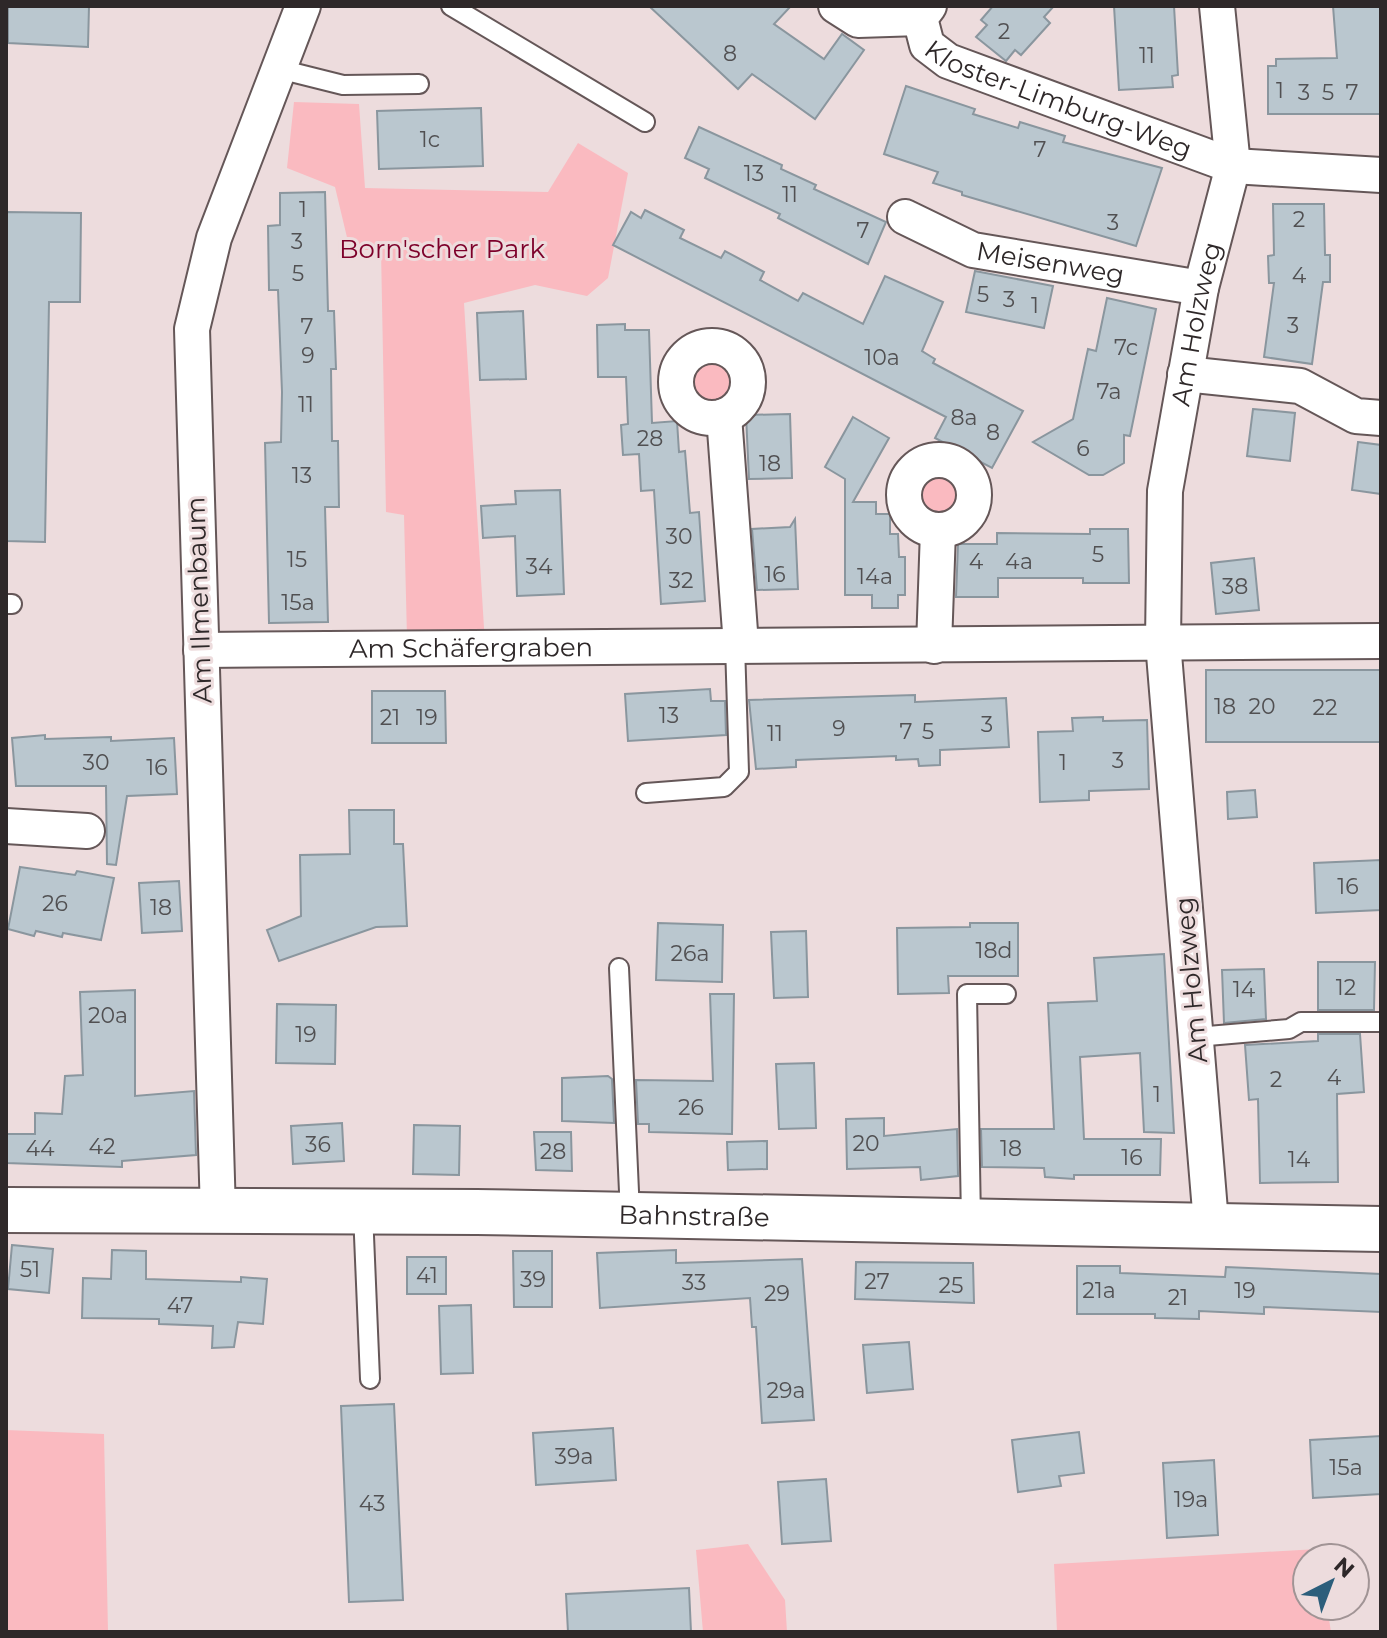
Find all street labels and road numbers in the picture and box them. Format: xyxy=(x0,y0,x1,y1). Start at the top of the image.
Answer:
street label: Kloster-Limburg-Weg xyxy=(918,33,1196,165)
street label: Meisenweg xyxy=(974,235,1127,291)
street label: Am Holzweg xyxy=(1164,238,1228,408)
street label: Am Ilmenbaum xyxy=(179,496,219,704)
street label: Am Schäfergraben xyxy=(349,631,593,665)
street label: Am Holzweg xyxy=(1168,896,1214,1064)
street label: Bahnstraße xyxy=(618,1199,770,1233)

